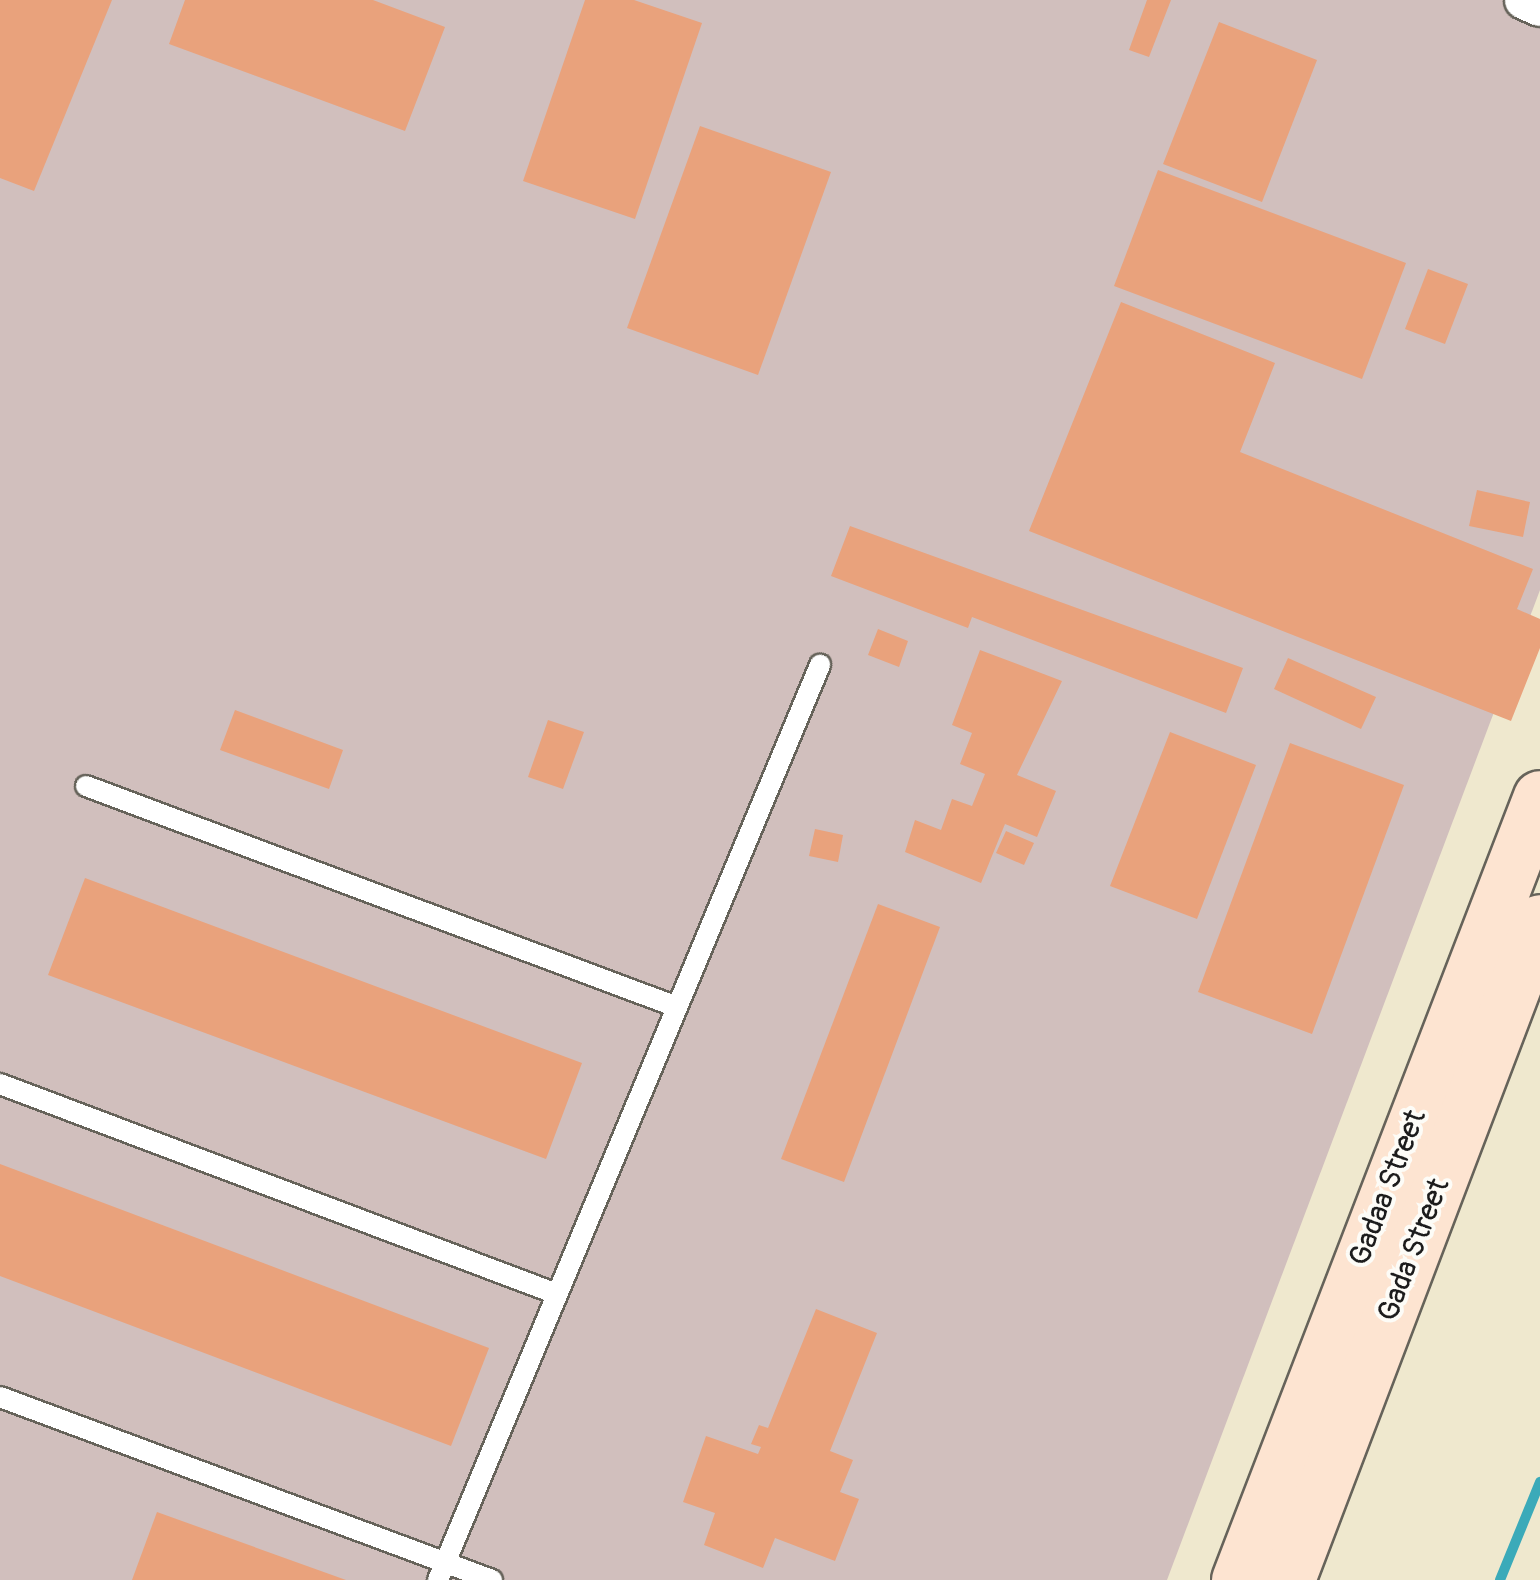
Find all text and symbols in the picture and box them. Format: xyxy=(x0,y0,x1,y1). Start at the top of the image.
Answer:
street label: Gadaa Street xyxy=(1342,1105,1434,1271)
street label: Gada Street xyxy=(1370,1173,1458,1327)

